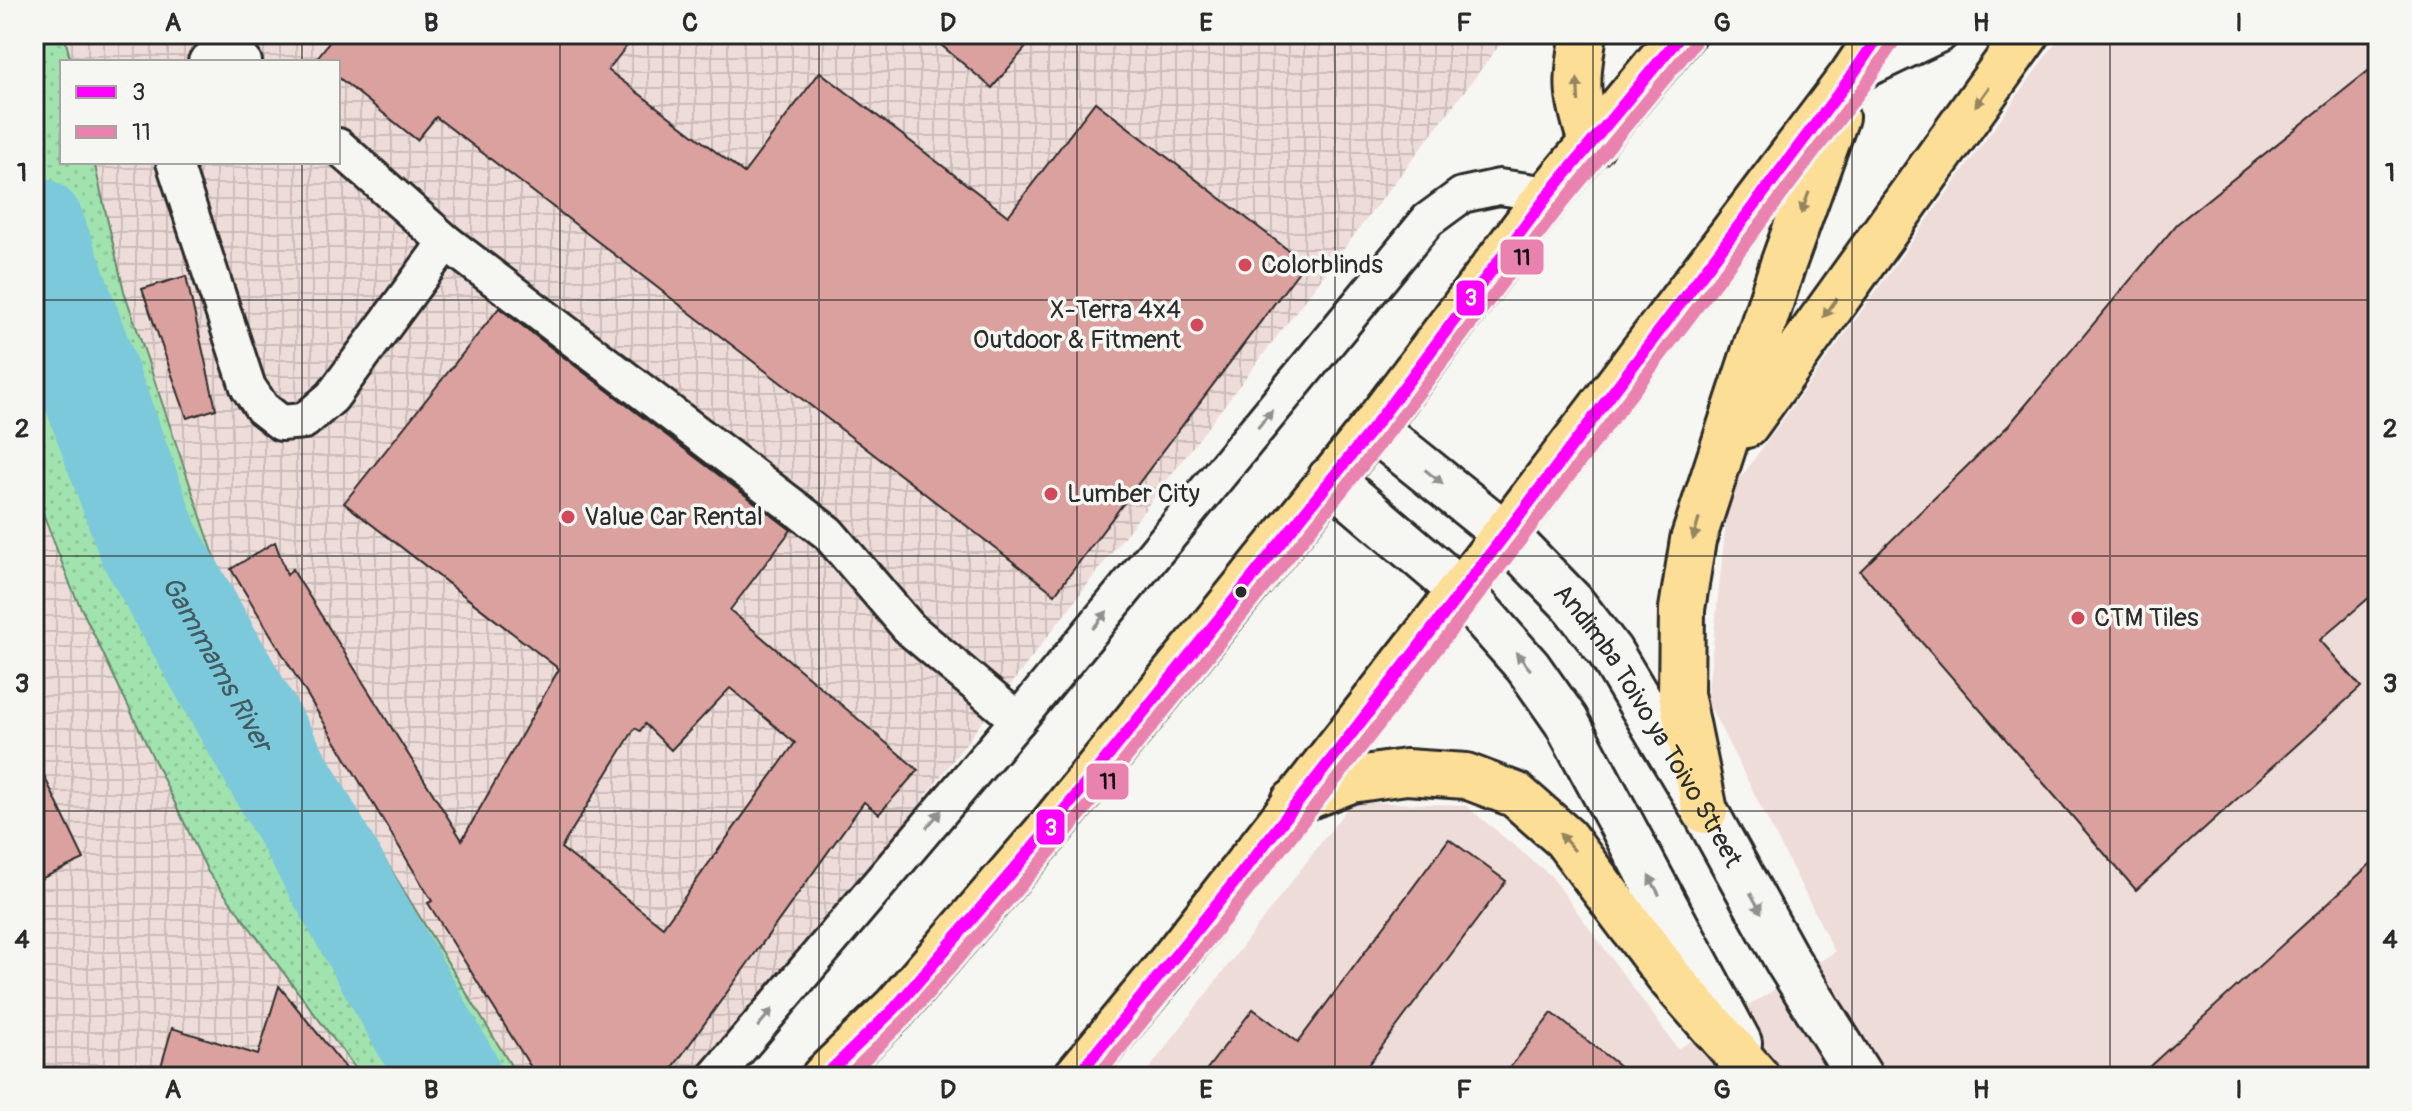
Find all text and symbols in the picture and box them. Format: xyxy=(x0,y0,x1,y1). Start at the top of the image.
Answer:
text: A xyxy=(165,7,182,39)
text: B xyxy=(424,7,438,39)
text: C xyxy=(682,7,698,39)
text: D xyxy=(940,7,956,39)
text: E xyxy=(1199,7,1213,39)
text: F xyxy=(1456,7,1472,39)
text: G xyxy=(1713,7,1731,39)
text: H xyxy=(1973,7,1989,39)
text: I xyxy=(2235,7,2243,39)
legend xyxy=(60,60,340,164)
one-way arrow xyxy=(1571,77,1584,102)
text: 3 xyxy=(132,78,145,107)
one-way arrow xyxy=(1975,87,1990,108)
text: 11 xyxy=(132,118,151,147)
text: 1 xyxy=(17,157,27,189)
text: 1 xyxy=(2385,157,2395,189)
one-way arrow xyxy=(1799,191,1811,215)
line badge: 11 xyxy=(1499,238,1545,276)
text: 11 xyxy=(1513,244,1531,272)
place label: Colorblinds xyxy=(1261,249,1383,281)
marker: Colorblinds xyxy=(1236,256,1254,274)
line badge: 3 xyxy=(1455,279,1486,317)
text: 3 xyxy=(1465,284,1477,312)
place label: X-Terra 4x4 Outdoor & Fitment xyxy=(973,294,1182,356)
one-way arrow xyxy=(1823,298,1838,319)
marker: X-Terra 4x4 Outdoor & Fitment xyxy=(1188,316,1206,334)
one-way arrow xyxy=(1256,409,1273,429)
text: 2 xyxy=(15,413,29,445)
text: 2 xyxy=(2383,413,2397,445)
one-way arrow xyxy=(1423,468,1443,485)
place label: Lumber City xyxy=(1067,478,1200,510)
marker: Lumber City xyxy=(1042,485,1060,503)
place label: Value Car Rental xyxy=(584,501,763,533)
marker: Value Car Rental xyxy=(559,508,577,526)
one-way arrow xyxy=(1690,517,1702,542)
water label: Gammams River xyxy=(153,570,282,760)
street label: Andimba Toivo ya Toivo Street xyxy=(1546,577,1749,873)
unlabelled marker xyxy=(1233,584,1249,600)
place label: CTM Tiles xyxy=(2094,602,2199,634)
marker: CTM Tiles xyxy=(2069,609,2087,627)
one-way arrow xyxy=(1091,610,1108,630)
one-way arrow xyxy=(1515,652,1532,672)
text: 3 xyxy=(15,668,29,700)
text: 3 xyxy=(2383,668,2397,700)
line badge: 11 xyxy=(1085,762,1130,801)
text: 11 xyxy=(1099,768,1117,796)
line badge: 3 xyxy=(1035,808,1066,846)
one-way arrow xyxy=(925,810,942,830)
text: 3 xyxy=(1045,814,1057,842)
one-way arrow xyxy=(1559,833,1576,853)
one-way arrow xyxy=(1648,874,1662,896)
one-way arrow xyxy=(1749,892,1763,914)
text: 4 xyxy=(14,924,30,956)
text: 4 xyxy=(2382,924,2398,956)
one-way arrow xyxy=(756,1008,773,1028)
text: A xyxy=(165,1074,182,1106)
text: B xyxy=(424,1074,438,1106)
text: C xyxy=(682,1074,698,1106)
text: D xyxy=(940,1074,956,1106)
text: E xyxy=(1199,1074,1213,1106)
text: F xyxy=(1456,1074,1472,1106)
text: G xyxy=(1713,1074,1731,1106)
text: H xyxy=(1973,1074,1989,1106)
text: I xyxy=(2235,1074,2243,1106)

